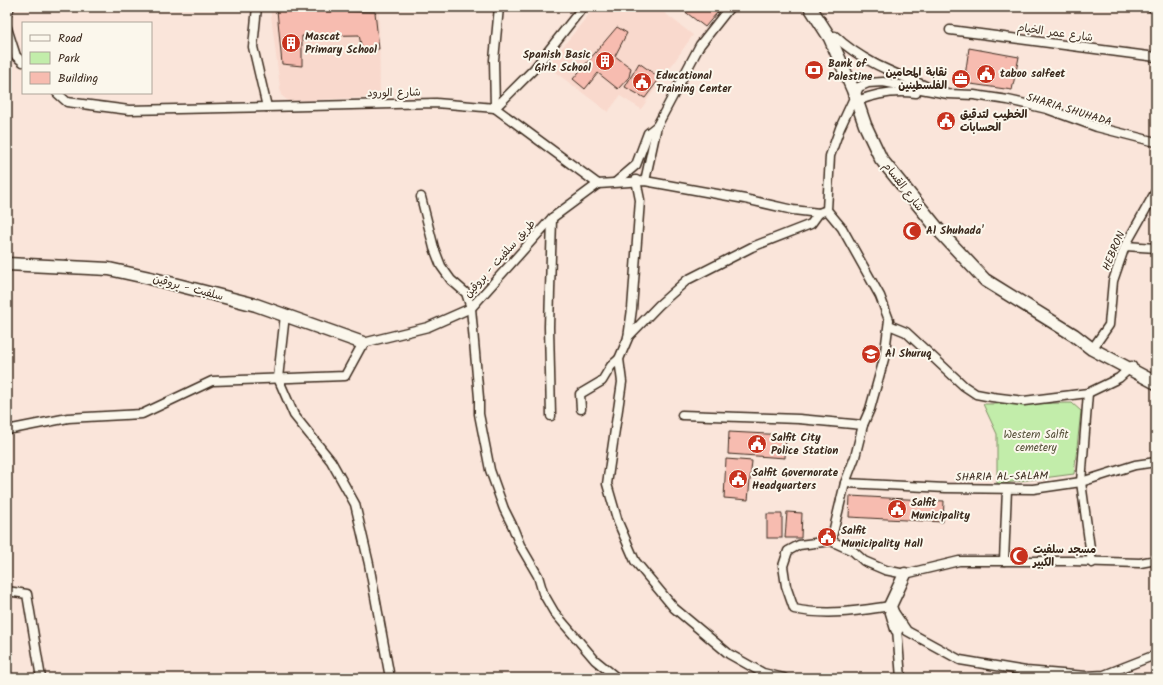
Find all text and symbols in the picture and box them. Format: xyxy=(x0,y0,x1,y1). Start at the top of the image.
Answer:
street label: شارع عمر الخيام xyxy=(1016,19,1094,47)
legend xyxy=(22,22,152,94)
place label: Mascat Primary School xyxy=(305,28,377,59)
text: Road xyxy=(58,29,83,48)
building icon: Mascat Primary School xyxy=(280,32,302,54)
place label: Spanish Basic Girls School xyxy=(523,46,591,77)
text: Park xyxy=(58,49,80,68)
building icon: Spanish Basic Girls School xyxy=(594,50,616,72)
place label: Bank of Palestine xyxy=(828,55,873,86)
bank icon: Bank of Palestine xyxy=(803,59,825,81)
public building icon: taboo salfeet xyxy=(975,63,997,85)
place label: نقابة المحامين الفلسطينين xyxy=(886,64,947,95)
place label: taboo salfeet xyxy=(1000,65,1066,83)
place label: Educational Training Center xyxy=(656,67,733,98)
office icon: نقابة المحامين الفلسطينين xyxy=(950,68,972,90)
text: Building xyxy=(58,69,98,88)
public building icon: Educational Training Center xyxy=(631,71,653,93)
street label: شارع الورود xyxy=(367,84,421,102)
street label: SHARIA SHUHADA xyxy=(1024,88,1114,132)
place label: الخطيب لتدقيق الحسابات xyxy=(960,106,1027,137)
public building icon: الخطيب لتدقيق الحسابات xyxy=(935,110,957,132)
street label: شارع القسام xyxy=(878,158,928,216)
street label: طريق سلفيت - بروقين xyxy=(460,216,540,302)
mosque icon: Al Shuhada' xyxy=(901,220,923,242)
place label: Al Shuhada' xyxy=(926,222,984,240)
street label: HEBRON xyxy=(1098,228,1131,274)
street label: سلفيت - بروقين xyxy=(151,270,225,306)
school or university icon: Al Shuruq xyxy=(860,343,882,365)
place label: Al Shuruq xyxy=(885,345,932,363)
park label: Western Salfit cemetery xyxy=(1003,426,1069,457)
place label: Salfit City Police Station xyxy=(771,429,838,460)
public building icon: Salfit City Police Station xyxy=(746,433,768,455)
place label: Salfit Governorate Headquarters xyxy=(752,464,839,495)
street label: SHARIA AL-SALAM xyxy=(956,467,1049,487)
public building icon: Salfit Governorate Headquarters xyxy=(727,468,749,490)
place label: Salfit Municipality xyxy=(911,494,970,525)
public building icon: Salfit Municipality xyxy=(886,498,908,520)
place label: Salfit Municipality Hall xyxy=(841,522,923,553)
public building icon: Salfit Municipality Hall xyxy=(816,526,838,548)
place label: مسجد سلفيت الكبير xyxy=(1032,541,1096,572)
mosque icon: مسجد سلفيت الكبير xyxy=(1008,545,1030,567)

